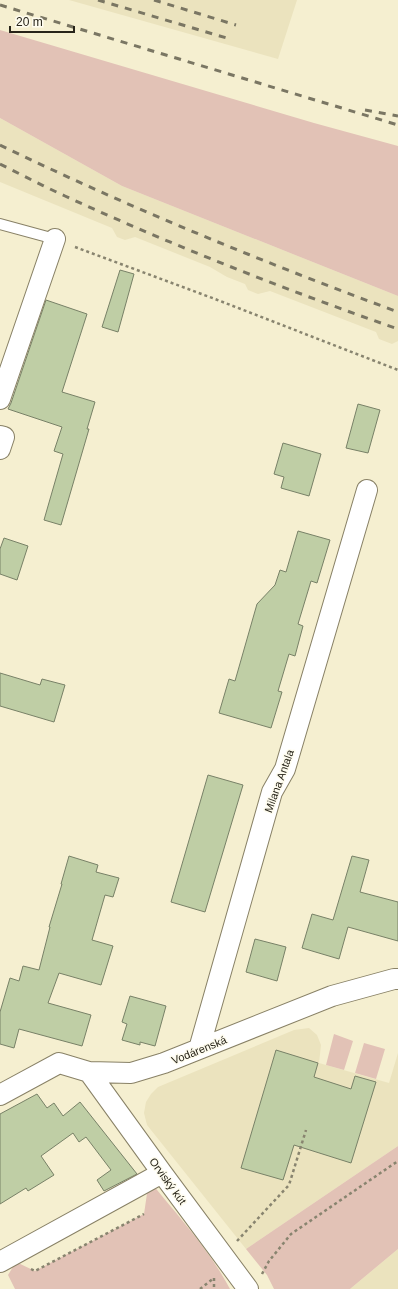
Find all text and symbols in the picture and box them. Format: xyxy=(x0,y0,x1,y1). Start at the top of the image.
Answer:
scale bar xyxy=(10,8,74,34)
text: 20 m xyxy=(16,15,43,29)
street label: Milana Antala xyxy=(262,747,296,814)
street label: Vodárenská xyxy=(170,1033,229,1066)
street label: Orviský kút xyxy=(147,1155,189,1207)

